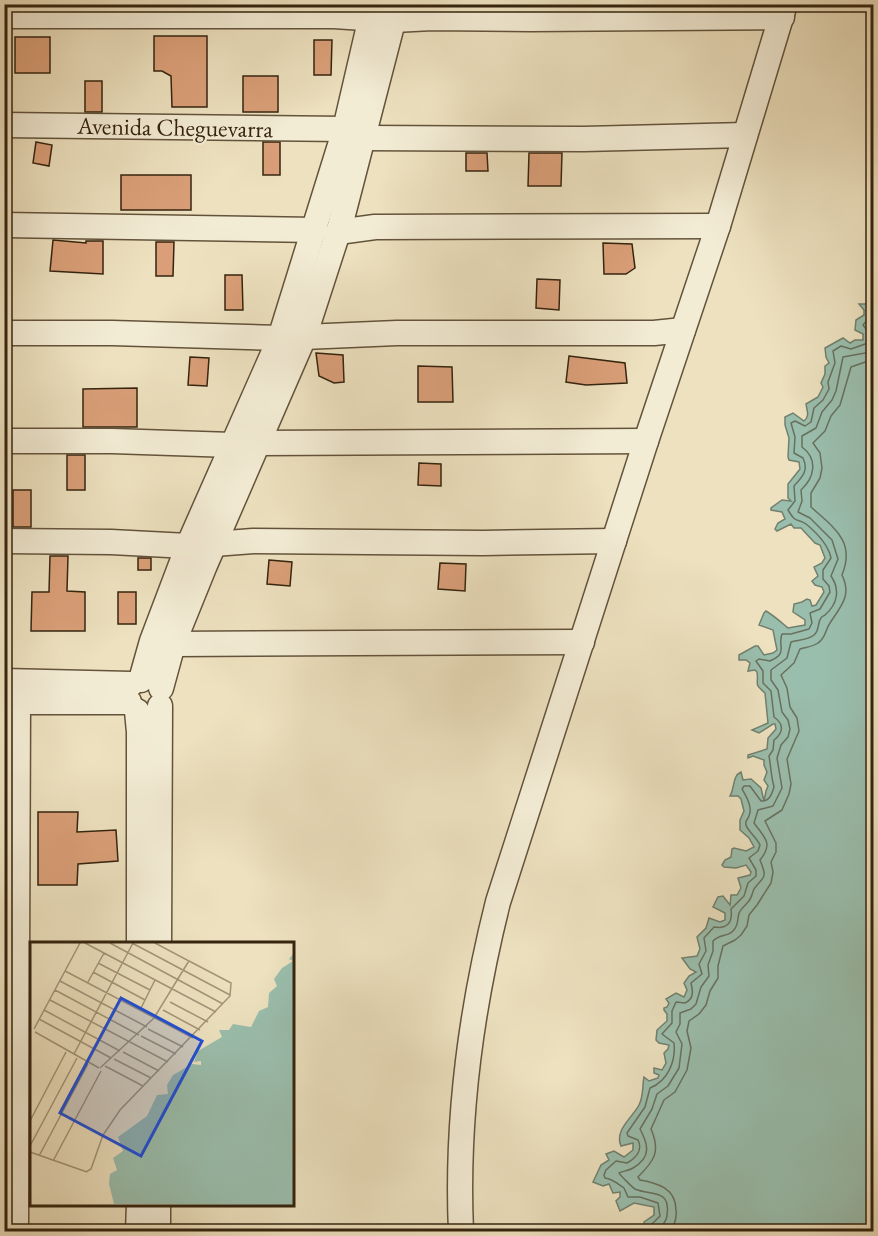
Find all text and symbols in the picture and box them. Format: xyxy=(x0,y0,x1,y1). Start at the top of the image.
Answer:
street label: Avenida Cheguevarra xyxy=(76,110,274,144)
inset map xyxy=(30,942,294,1206)

